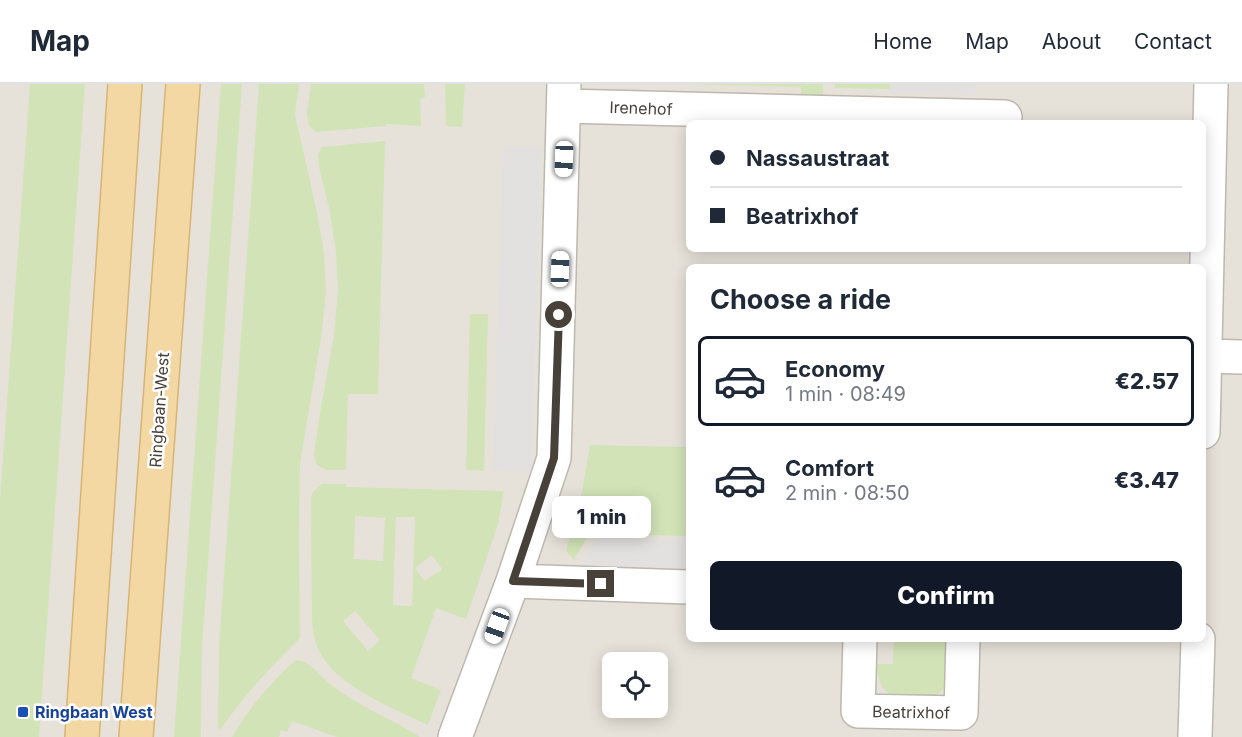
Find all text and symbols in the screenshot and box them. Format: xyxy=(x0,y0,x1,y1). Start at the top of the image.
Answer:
text: Map xyxy=(30,24,90,58)
text: Home xyxy=(873,29,932,54)
text: Map xyxy=(965,29,1009,54)
text: About xyxy=(1042,29,1101,54)
text: Contact xyxy=(1134,29,1212,54)
street label: Irenehof xyxy=(609,97,673,119)
car xyxy=(554,141,574,177)
text: Nassaustraat xyxy=(746,145,889,171)
text: Beatrixhof xyxy=(746,203,859,229)
car xyxy=(550,251,570,287)
text: Choose a ride xyxy=(710,283,891,316)
route start xyxy=(545,301,572,328)
street label: Ringbaan-West xyxy=(145,352,173,468)
icon: car xyxy=(713,354,767,408)
text: Economy xyxy=(785,356,885,382)
text: €2.57 xyxy=(1115,368,1179,394)
text: 1 min · 08:49 xyxy=(785,382,906,406)
icon: car xyxy=(713,453,767,507)
text: Comfort xyxy=(785,455,874,481)
text: €3.47 xyxy=(1114,467,1179,493)
text: 2 min · 08:50 xyxy=(785,481,910,505)
callout: 1 min xyxy=(552,497,650,539)
text: 1 min xyxy=(576,505,627,529)
button: Confirm xyxy=(710,561,1182,630)
route end xyxy=(587,570,614,597)
car xyxy=(482,606,512,646)
map controls xyxy=(602,652,668,718)
button: locate xyxy=(602,652,668,718)
street label: Beatrixhof xyxy=(872,701,950,723)
place label: Ringbaan West xyxy=(35,702,153,722)
marker: Ringbaan West xyxy=(16,705,30,719)

